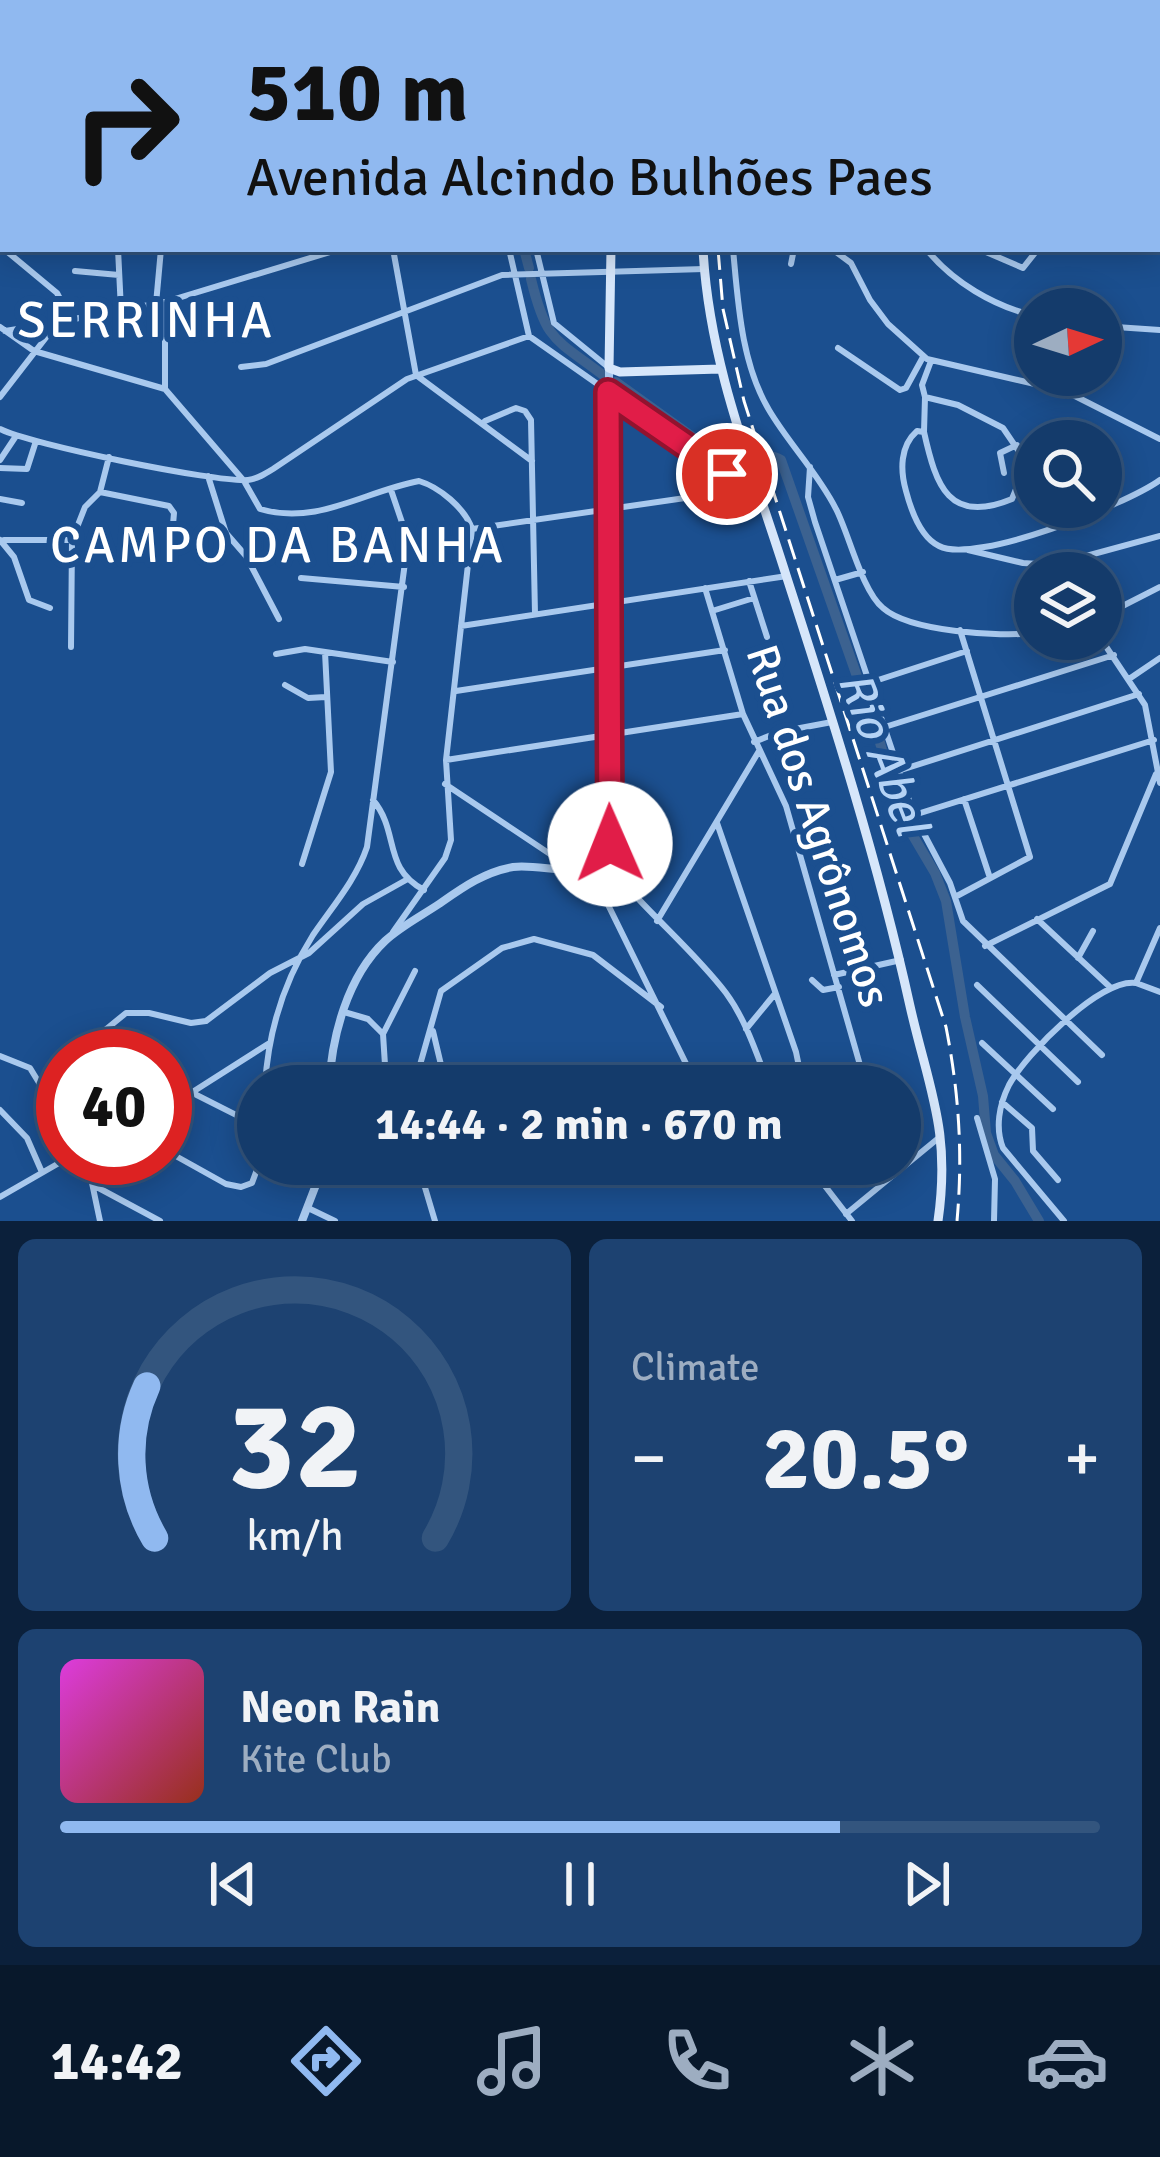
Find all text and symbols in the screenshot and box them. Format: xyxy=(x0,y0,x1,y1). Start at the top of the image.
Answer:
text: 510 m xyxy=(246,41,468,145)
icon: right xyxy=(48,48,204,204)
text: Avenida Alcindo Bulhões Paes xyxy=(246,144,933,211)
north arrow xyxy=(1014,288,1122,396)
map controls xyxy=(1014,288,1122,660)
district label: SERRINHA xyxy=(17,289,275,352)
button: search xyxy=(1014,420,1122,528)
pin xyxy=(676,423,778,525)
icon: arrive xyxy=(694,441,760,507)
district label: CAMPO DA BANHA xyxy=(50,514,506,577)
button: layers xyxy=(1014,552,1122,660)
street label: Rua dos Agrônomos xyxy=(734,638,902,1014)
water label: Rio Abel xyxy=(825,663,942,846)
position arrow xyxy=(547,781,673,907)
speed limit sign: 40 xyxy=(36,1029,192,1185)
text: 14:44 · 2 min · 670 m xyxy=(375,1097,783,1152)
text: Climate xyxy=(631,1343,760,1391)
text: 32 xyxy=(227,1370,362,1523)
text: 20.5° xyxy=(762,1403,969,1514)
text: − xyxy=(631,1418,667,1499)
text: + xyxy=(1064,1418,1100,1499)
text: km/h xyxy=(246,1510,343,1563)
text: Neon Rain xyxy=(240,1680,440,1735)
text: Kite Club xyxy=(240,1735,391,1783)
icon: previous xyxy=(200,1851,266,1917)
icon: pause xyxy=(547,1851,613,1917)
icon: next xyxy=(894,1851,960,1917)
icon: directions xyxy=(284,2019,368,2103)
icon: music xyxy=(470,2019,554,2103)
icon: phone xyxy=(655,2019,739,2103)
icon: climate xyxy=(840,2019,924,2103)
icon: car xyxy=(1025,2019,1109,2103)
text: 14:42 xyxy=(51,2028,183,2095)

